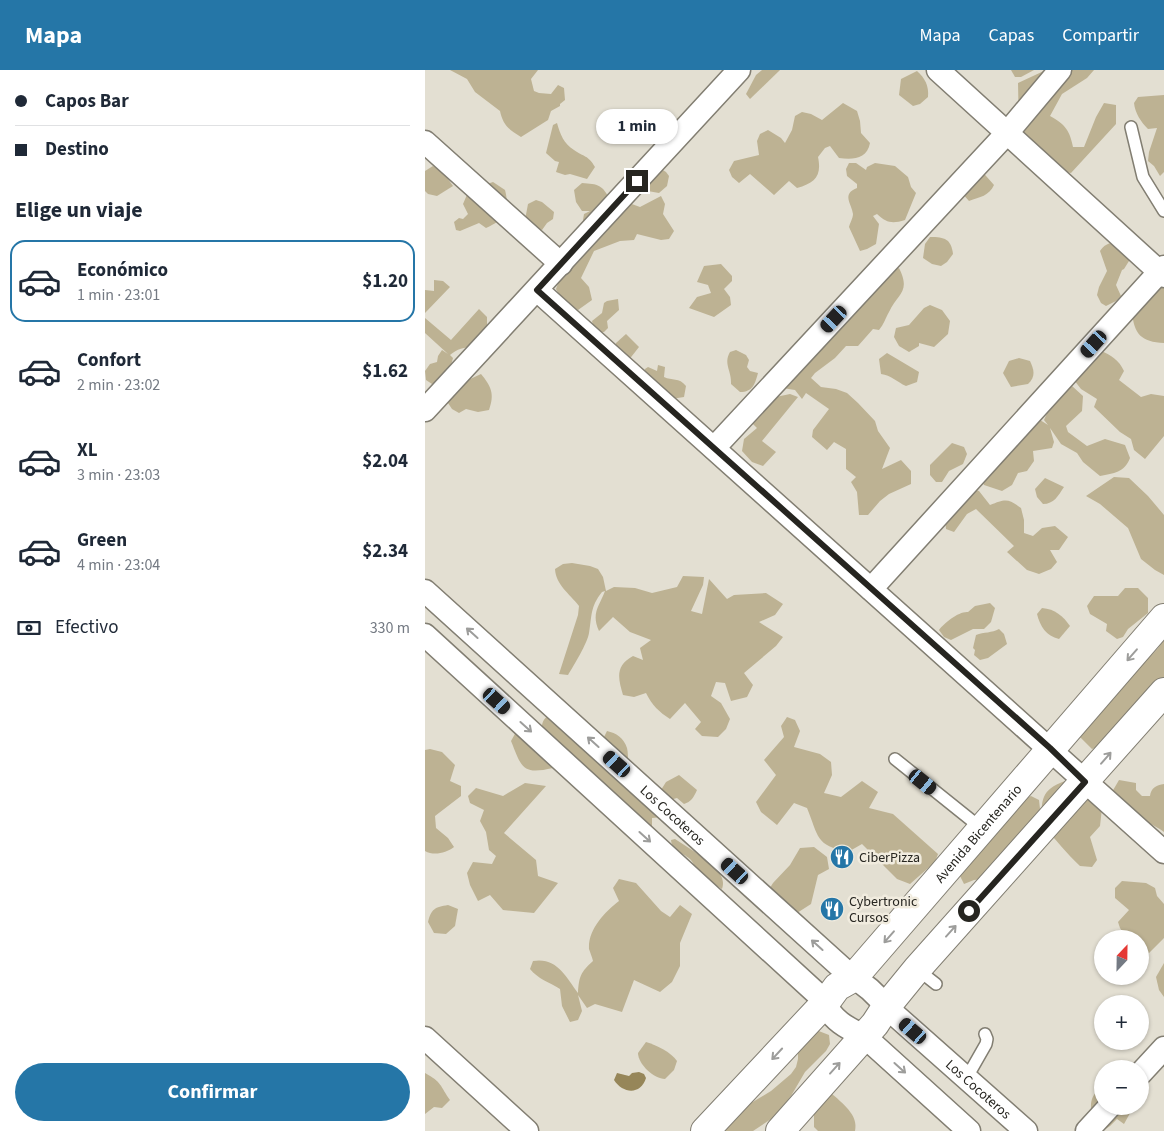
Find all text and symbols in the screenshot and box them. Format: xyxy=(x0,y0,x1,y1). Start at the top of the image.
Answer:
text: Mapa xyxy=(25,18,82,53)
text: Mapa xyxy=(920,23,961,48)
text: Capas xyxy=(989,23,1034,48)
text: Compartir xyxy=(1062,23,1139,48)
text: Capos Bar xyxy=(45,88,129,115)
callout: 1 min xyxy=(596,108,678,144)
text: 1 min xyxy=(618,115,656,137)
text: Destino xyxy=(45,136,109,163)
route end xyxy=(626,170,648,192)
text: Elige un viaje xyxy=(15,194,143,226)
text: Económico xyxy=(77,257,168,284)
icon: car xyxy=(17,259,62,304)
text: $1.20 xyxy=(362,268,408,295)
text: 1 min · 23:01 xyxy=(77,284,160,306)
car xyxy=(818,303,849,335)
car xyxy=(1078,328,1109,360)
text: Confort xyxy=(77,347,141,374)
icon: car xyxy=(17,349,62,394)
text: $1.62 xyxy=(362,358,408,385)
text: 2 min · 23:02 xyxy=(77,374,160,396)
text: XL xyxy=(77,437,98,464)
icon: car xyxy=(17,439,62,484)
text: $2.04 xyxy=(362,448,408,475)
text: 3 min · 23:03 xyxy=(77,464,160,486)
text: Green xyxy=(77,527,127,554)
icon: car xyxy=(17,529,62,574)
text: $2.34 xyxy=(362,538,408,565)
text: 4 min · 23:04 xyxy=(77,554,160,576)
icon: cash xyxy=(15,614,43,642)
text: Efectivo xyxy=(55,614,118,641)
text: 330 m xyxy=(370,617,410,639)
one-way arrow xyxy=(466,627,479,639)
one-way arrow xyxy=(1126,648,1138,661)
car xyxy=(480,685,513,717)
one-way arrow xyxy=(519,721,532,733)
one-way arrow xyxy=(586,736,599,748)
car xyxy=(600,748,633,780)
one-way arrow xyxy=(1100,751,1112,764)
car xyxy=(906,767,939,797)
street label: Avenida Bicentenario xyxy=(931,780,1027,888)
street label: Los Cocoteros xyxy=(635,781,709,851)
one-way arrow xyxy=(639,831,652,843)
restaurant icon: CiberPizza xyxy=(829,844,855,870)
place label: CiberPizza xyxy=(859,848,920,868)
car xyxy=(718,855,751,887)
place label: Cybertronic Cursos xyxy=(849,892,918,928)
restaurant icon: Cybertronic Cursos xyxy=(819,896,845,922)
route start xyxy=(958,900,980,922)
one-way arrow xyxy=(945,925,957,938)
one-way arrow xyxy=(883,930,894,943)
north arrow xyxy=(1094,930,1149,985)
map controls xyxy=(1094,930,1149,1115)
one-way arrow xyxy=(811,939,824,951)
button: + xyxy=(1094,995,1149,1050)
car xyxy=(896,1015,929,1047)
one-way arrow xyxy=(771,1047,783,1060)
street label: Los Cocoteros xyxy=(941,1055,1015,1124)
button: − xyxy=(1094,1060,1149,1115)
one-way arrow xyxy=(829,1062,841,1075)
one-way arrow xyxy=(893,1062,906,1074)
button: Confirmar xyxy=(15,1063,410,1121)

